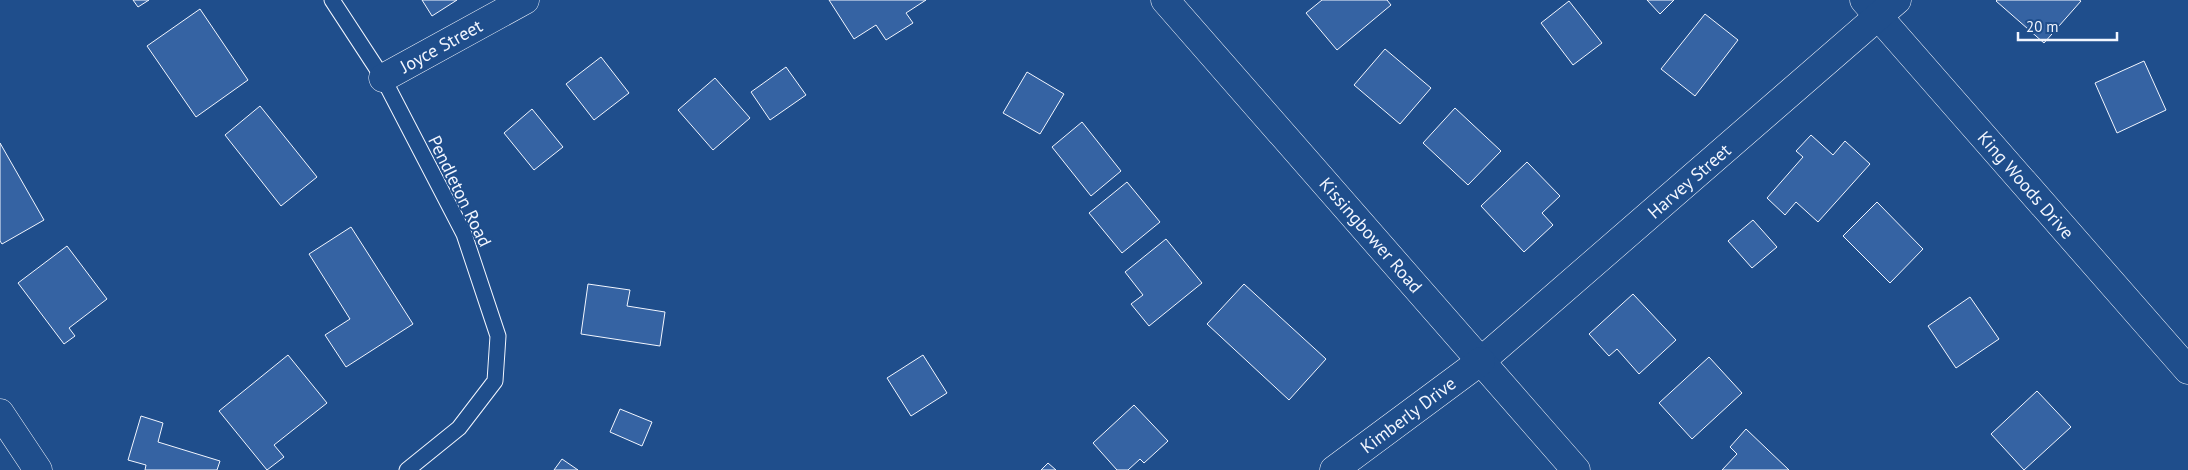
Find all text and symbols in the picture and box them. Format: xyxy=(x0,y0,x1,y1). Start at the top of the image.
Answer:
scale bar xyxy=(2018,10,2117,42)
street label: Joyce Street xyxy=(395,14,486,78)
text: 20 m xyxy=(2026,17,2059,36)
street label: King Woods Drive xyxy=(1973,126,2079,244)
street label: Pendleton Road xyxy=(423,132,497,250)
street label: Harvey Street xyxy=(1643,139,1735,223)
street label: Kissingbower Road xyxy=(1315,172,1427,298)
street label: Kimberly Drive xyxy=(1356,372,1460,458)

